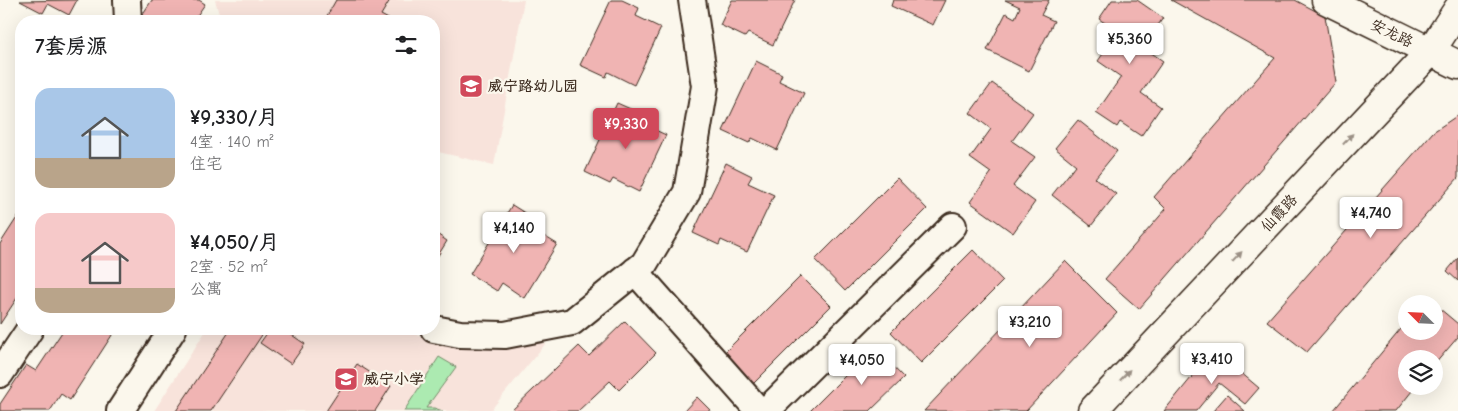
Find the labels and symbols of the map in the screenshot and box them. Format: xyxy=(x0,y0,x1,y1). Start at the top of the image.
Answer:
street label: 安龙路 xyxy=(1368,15,1416,51)
pin: ¥5,360 xyxy=(1089,22,1171,65)
school or university icon: 威宁路幼儿园 xyxy=(458,73,484,99)
place label: 威宁路幼儿园 xyxy=(488,77,578,95)
pin: ¥9,330 xyxy=(585,108,667,150)
one-way arrow xyxy=(1342,133,1354,145)
street label: 仙霞路 xyxy=(1257,190,1301,236)
pin: ¥4,740 xyxy=(1330,196,1412,239)
pin: ¥4,140 xyxy=(473,212,555,254)
one-way arrow xyxy=(1231,251,1243,263)
north arrow xyxy=(1398,295,1442,340)
pin: ¥3,210 xyxy=(989,306,1071,348)
pin: ¥3,410 xyxy=(1171,342,1253,385)
pin: ¥4,050 xyxy=(821,344,903,386)
school or university icon: 威宁小学 xyxy=(333,366,359,392)
place label: 威宁小学 xyxy=(364,370,424,388)
one-way arrow xyxy=(1119,370,1131,382)

